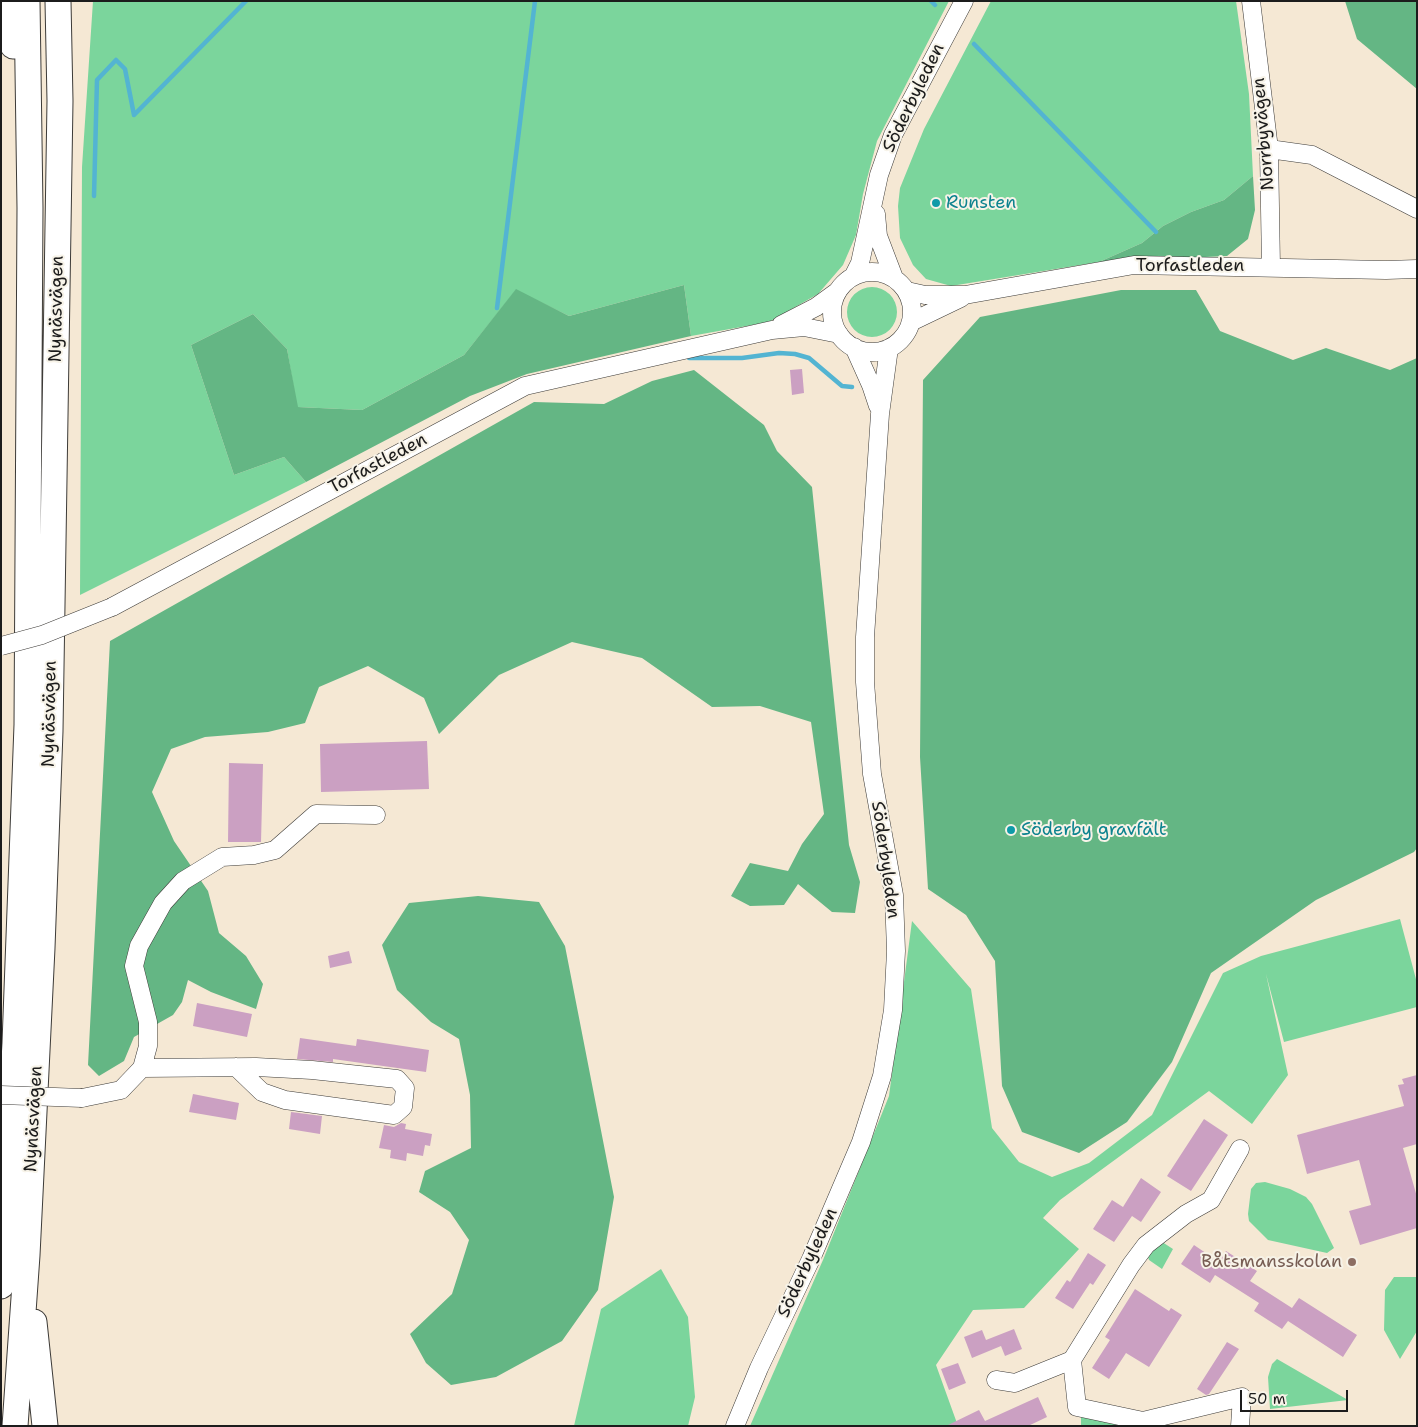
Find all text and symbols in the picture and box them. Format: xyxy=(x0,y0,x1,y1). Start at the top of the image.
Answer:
street label: Söderbyleden xyxy=(878,40,950,156)
street label: Norrbyvägen xyxy=(1248,77,1280,191)
place label: Runsten xyxy=(946,192,1016,214)
marker: Runsten xyxy=(930,197,942,209)
street label: Nynäsvägen xyxy=(45,255,69,363)
street label: Torfastleden xyxy=(1136,255,1244,277)
street label: Torfastleden xyxy=(325,429,431,499)
street label: Nynäsvägen xyxy=(38,660,62,768)
street label: Söderbyleden xyxy=(866,800,904,920)
place label: Söderby gravfält xyxy=(1021,819,1167,841)
marker: Söderby gravfält xyxy=(1005,824,1017,836)
street label: Nynäsvägen xyxy=(20,1065,48,1173)
street label: Söderbyleden xyxy=(773,1205,843,1321)
place label: Båtsmansskolan xyxy=(1201,1251,1342,1273)
marker: Båtsmansskolan xyxy=(1346,1256,1358,1268)
scale bar xyxy=(1243,1380,1350,1412)
text: 50 m xyxy=(1248,1389,1286,1409)

